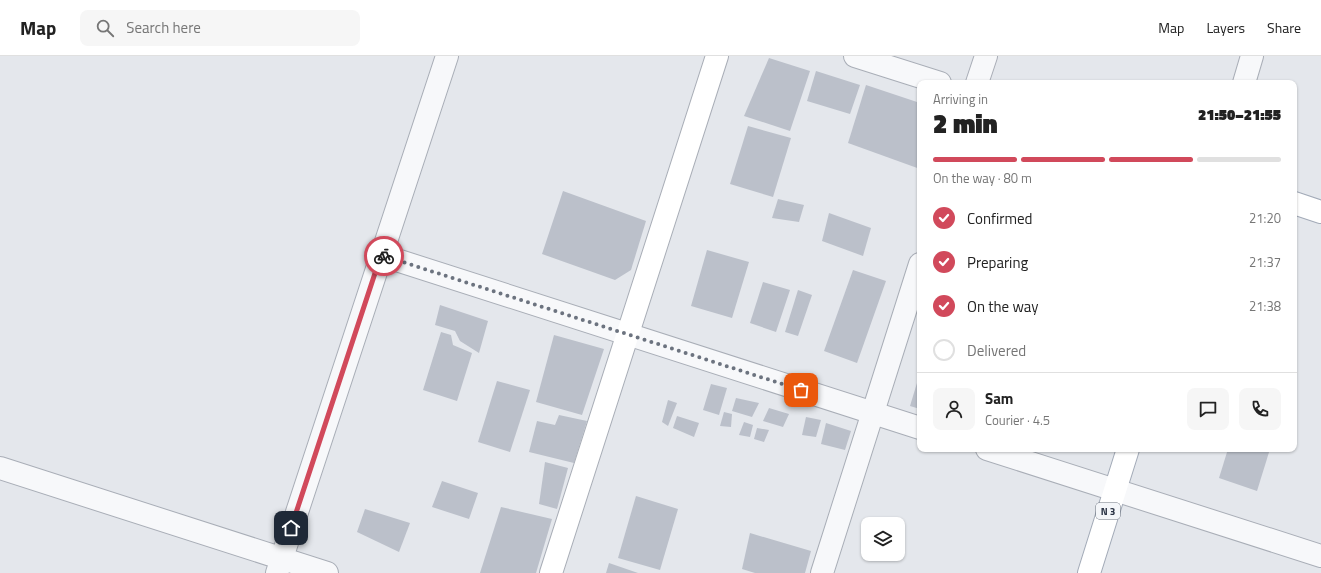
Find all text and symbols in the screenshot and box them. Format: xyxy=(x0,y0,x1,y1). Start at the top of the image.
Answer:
search box xyxy=(80,10,360,46)
text: Map xyxy=(20,13,56,42)
text: Search here xyxy=(126,16,201,39)
icon: search xyxy=(94,17,116,39)
text: Map xyxy=(1158,17,1184,38)
text: Layers xyxy=(1206,17,1245,38)
text: Share xyxy=(1267,17,1301,38)
text: Arriving in xyxy=(933,89,988,109)
text: 21:50–21:55 xyxy=(1198,103,1281,126)
text: 2 min xyxy=(933,104,998,143)
text: On the way · 80 m xyxy=(933,168,1032,188)
icon: check xyxy=(933,207,955,229)
text: Confirmed xyxy=(967,207,1032,230)
text: 21:20 xyxy=(1249,208,1281,228)
courier xyxy=(364,236,404,276)
icon: bike xyxy=(373,245,395,267)
icon: check xyxy=(933,251,955,273)
text: Preparing xyxy=(967,251,1028,274)
text: 21:37 xyxy=(1249,252,1281,272)
icon: check xyxy=(933,295,955,317)
text: On the way xyxy=(967,295,1039,318)
text: 21:38 xyxy=(1249,296,1281,316)
text: Delivered xyxy=(967,339,1026,362)
pin xyxy=(784,373,818,407)
icon: bag xyxy=(790,379,812,401)
text: Sam xyxy=(985,387,1013,410)
button: person xyxy=(933,388,975,430)
button: chat xyxy=(1187,388,1229,430)
button: phone xyxy=(1239,388,1281,430)
text: Courier · 4.5 xyxy=(985,410,1050,430)
road number: N 3 xyxy=(1096,503,1120,519)
pin xyxy=(274,511,308,545)
icon: home xyxy=(280,517,302,539)
map controls xyxy=(861,517,905,561)
button: layers xyxy=(861,517,905,561)

